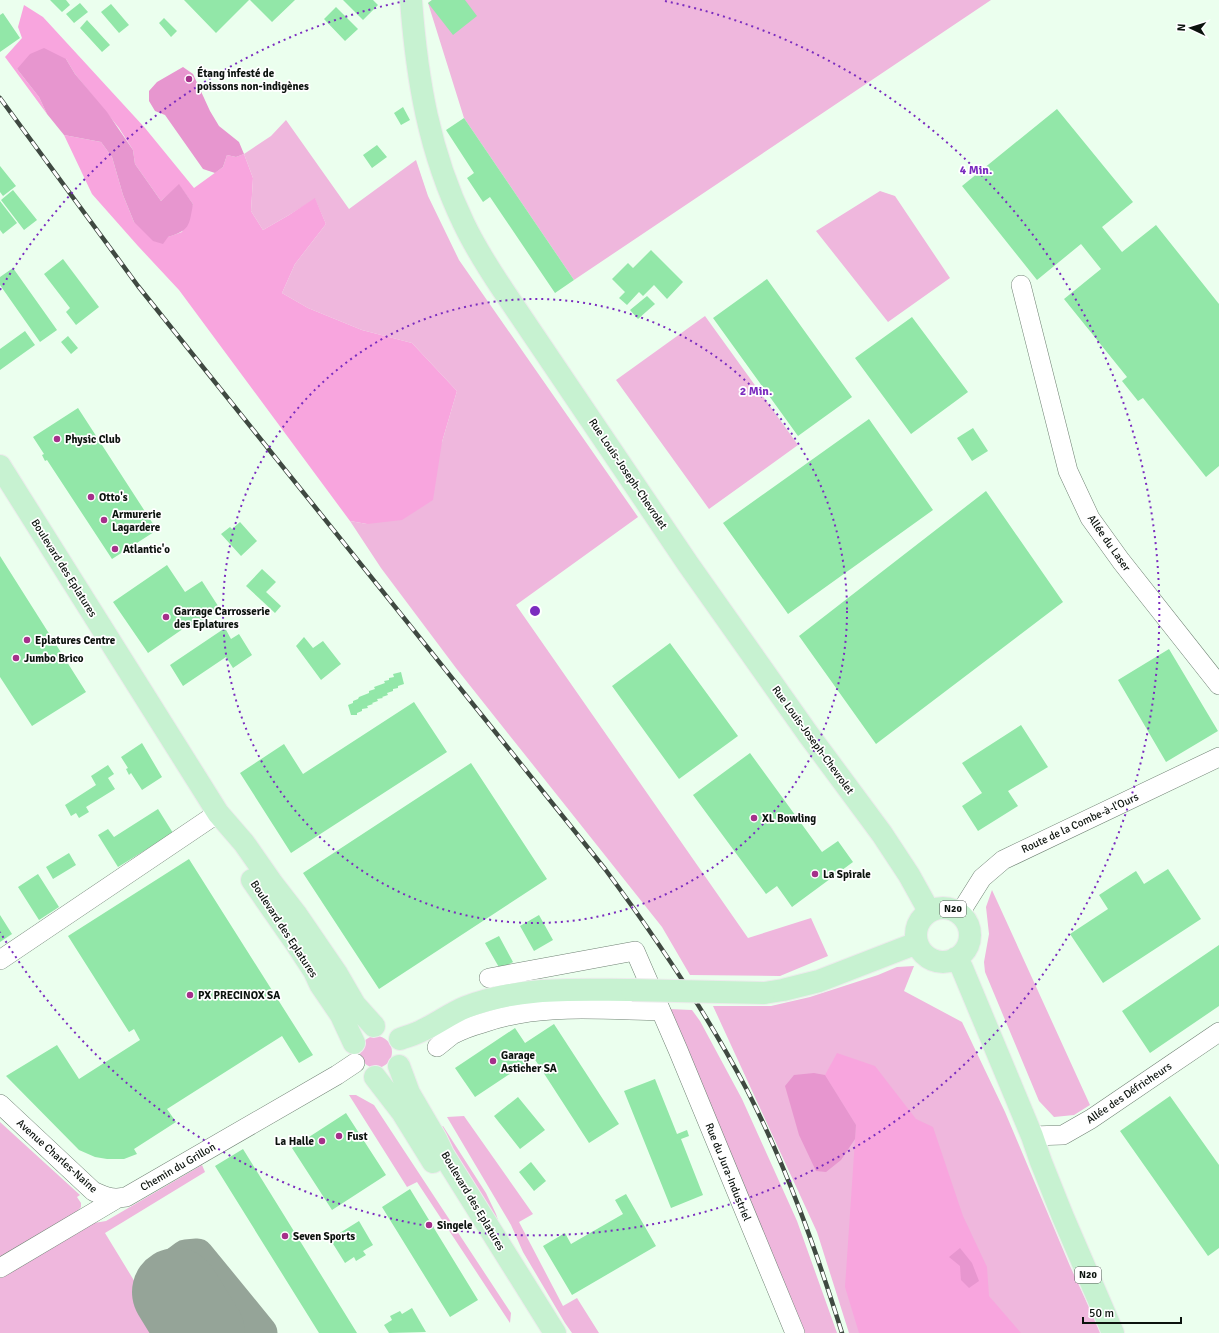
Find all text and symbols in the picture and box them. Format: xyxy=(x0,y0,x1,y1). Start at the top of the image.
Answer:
north arrow xyxy=(1171,8,1211,48)
text: N xyxy=(1175,23,1188,32)
place label: Étang infesté de poissons non-indigènes xyxy=(197,66,309,93)
marker: Étang infesté de poissons non-indigènes xyxy=(184,74,194,84)
text: 4 Min. xyxy=(960,163,992,178)
text: 2 Min. xyxy=(740,384,772,399)
street label: Rue Louis-Joseph-Chevrolet xyxy=(586,416,670,532)
place label: Physic Club xyxy=(65,433,121,446)
marker: Physic Club xyxy=(52,434,62,444)
place label: Otto's xyxy=(99,491,128,504)
marker: Otto's xyxy=(86,492,96,502)
place label: Armurerie Lagardere xyxy=(112,508,162,534)
street label: Allée du Laser xyxy=(1085,512,1133,574)
marker: Armurerie Lagardere xyxy=(99,515,109,525)
street label: Boulevard des Eplatures xyxy=(29,517,100,620)
place label: Atlantic'o xyxy=(123,543,170,556)
marker: Atlantic'o xyxy=(110,544,120,554)
centre of rings xyxy=(528,604,542,618)
place label: Garrage Carrosserie des Eplatures xyxy=(174,605,271,631)
marker: Garrage Carrosserie des Eplatures xyxy=(161,612,171,622)
place label: Eplatures Centre xyxy=(35,634,116,647)
marker: Eplatures Centre xyxy=(22,635,32,645)
place label: Jumbo Brico xyxy=(24,652,84,665)
marker: Jumbo Brico xyxy=(11,653,21,663)
street label: Rue Louis-Joseph-Chevrolet xyxy=(769,683,857,797)
street label: Route de la Combe-à-l'Ours xyxy=(1019,790,1141,856)
place label: XL Bowling xyxy=(762,812,816,825)
marker: XL Bowling xyxy=(749,813,759,823)
place label: La Spirale xyxy=(823,868,871,881)
marker: La Spirale xyxy=(810,869,820,879)
street label: Boulevard des Eplatures xyxy=(248,878,320,980)
road number: N20 xyxy=(940,901,966,917)
place label: PX PRECINOX SA xyxy=(198,989,280,1002)
marker: PX PRECINOX SA xyxy=(185,990,195,1000)
place label: Garage Asticher SA xyxy=(501,1049,557,1075)
marker: Garage Asticher SA xyxy=(488,1056,498,1066)
street label: Allée des Défricheurs xyxy=(1084,1060,1174,1126)
street label: Avenue Charles-Naine xyxy=(14,1116,100,1196)
street label: Rue du Jura-Industriel xyxy=(702,1121,754,1223)
place label: Fust xyxy=(347,1130,368,1143)
marker: Fust xyxy=(334,1131,344,1141)
place label: La Halle xyxy=(275,1135,315,1148)
marker: La Halle xyxy=(317,1136,327,1146)
street label: Chemin du Grillon xyxy=(138,1140,218,1194)
street label: Boulevard des Eplatures xyxy=(438,1149,508,1253)
place label: Singele xyxy=(437,1219,473,1232)
marker: Singele xyxy=(424,1220,434,1230)
place label: Seven Sports xyxy=(293,1230,355,1243)
marker: Seven Sports xyxy=(280,1231,290,1241)
road number: N20 xyxy=(1075,1267,1101,1283)
scale bar xyxy=(1083,1299,1181,1325)
text: 50 m xyxy=(1089,1306,1114,1321)

